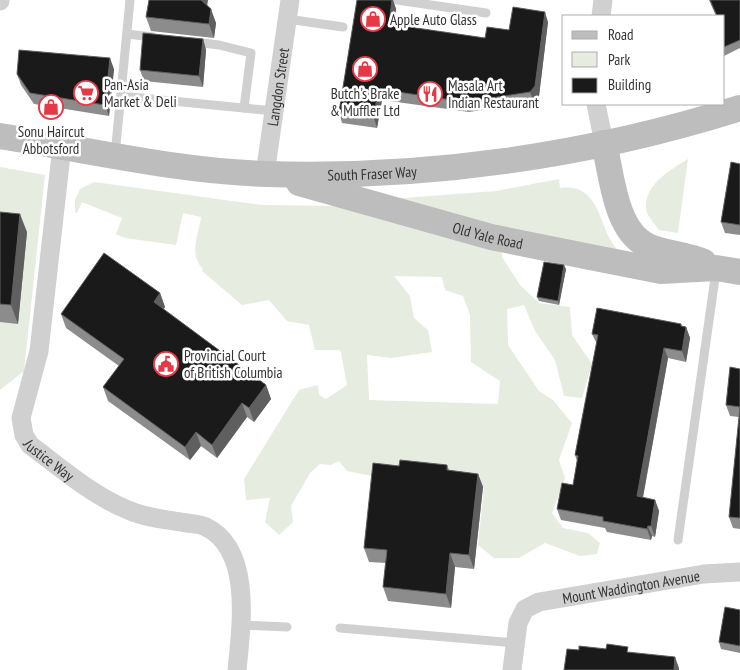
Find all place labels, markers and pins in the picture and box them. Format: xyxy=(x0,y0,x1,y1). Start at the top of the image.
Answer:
shop icon: Apple Auto Glass xyxy=(360,6,386,32)
place label: Apple Auto Glass xyxy=(390,10,477,29)
shop icon: Butch's Brake & Muffler Ltd xyxy=(352,56,378,82)
place label: Pan-Asia Market & Deli xyxy=(104,75,177,111)
place label: Masala Art Indian Restaurant xyxy=(448,76,539,112)
supermarket icon: Pan-Asia Market & Deli xyxy=(73,80,99,106)
restaurant icon: Masala Art Indian Restaurant xyxy=(417,81,443,107)
place label: Butch's Brake & Muffler Ltd xyxy=(330,84,400,120)
shop icon: Sonu Haircut Abbotsford xyxy=(38,94,64,120)
place label: Sonu Haircut Abbotsford xyxy=(18,122,84,158)
place label: Provincial Court of British Columbia xyxy=(184,346,283,382)
public building icon: Provincial Court of British Columbia xyxy=(153,351,179,377)

